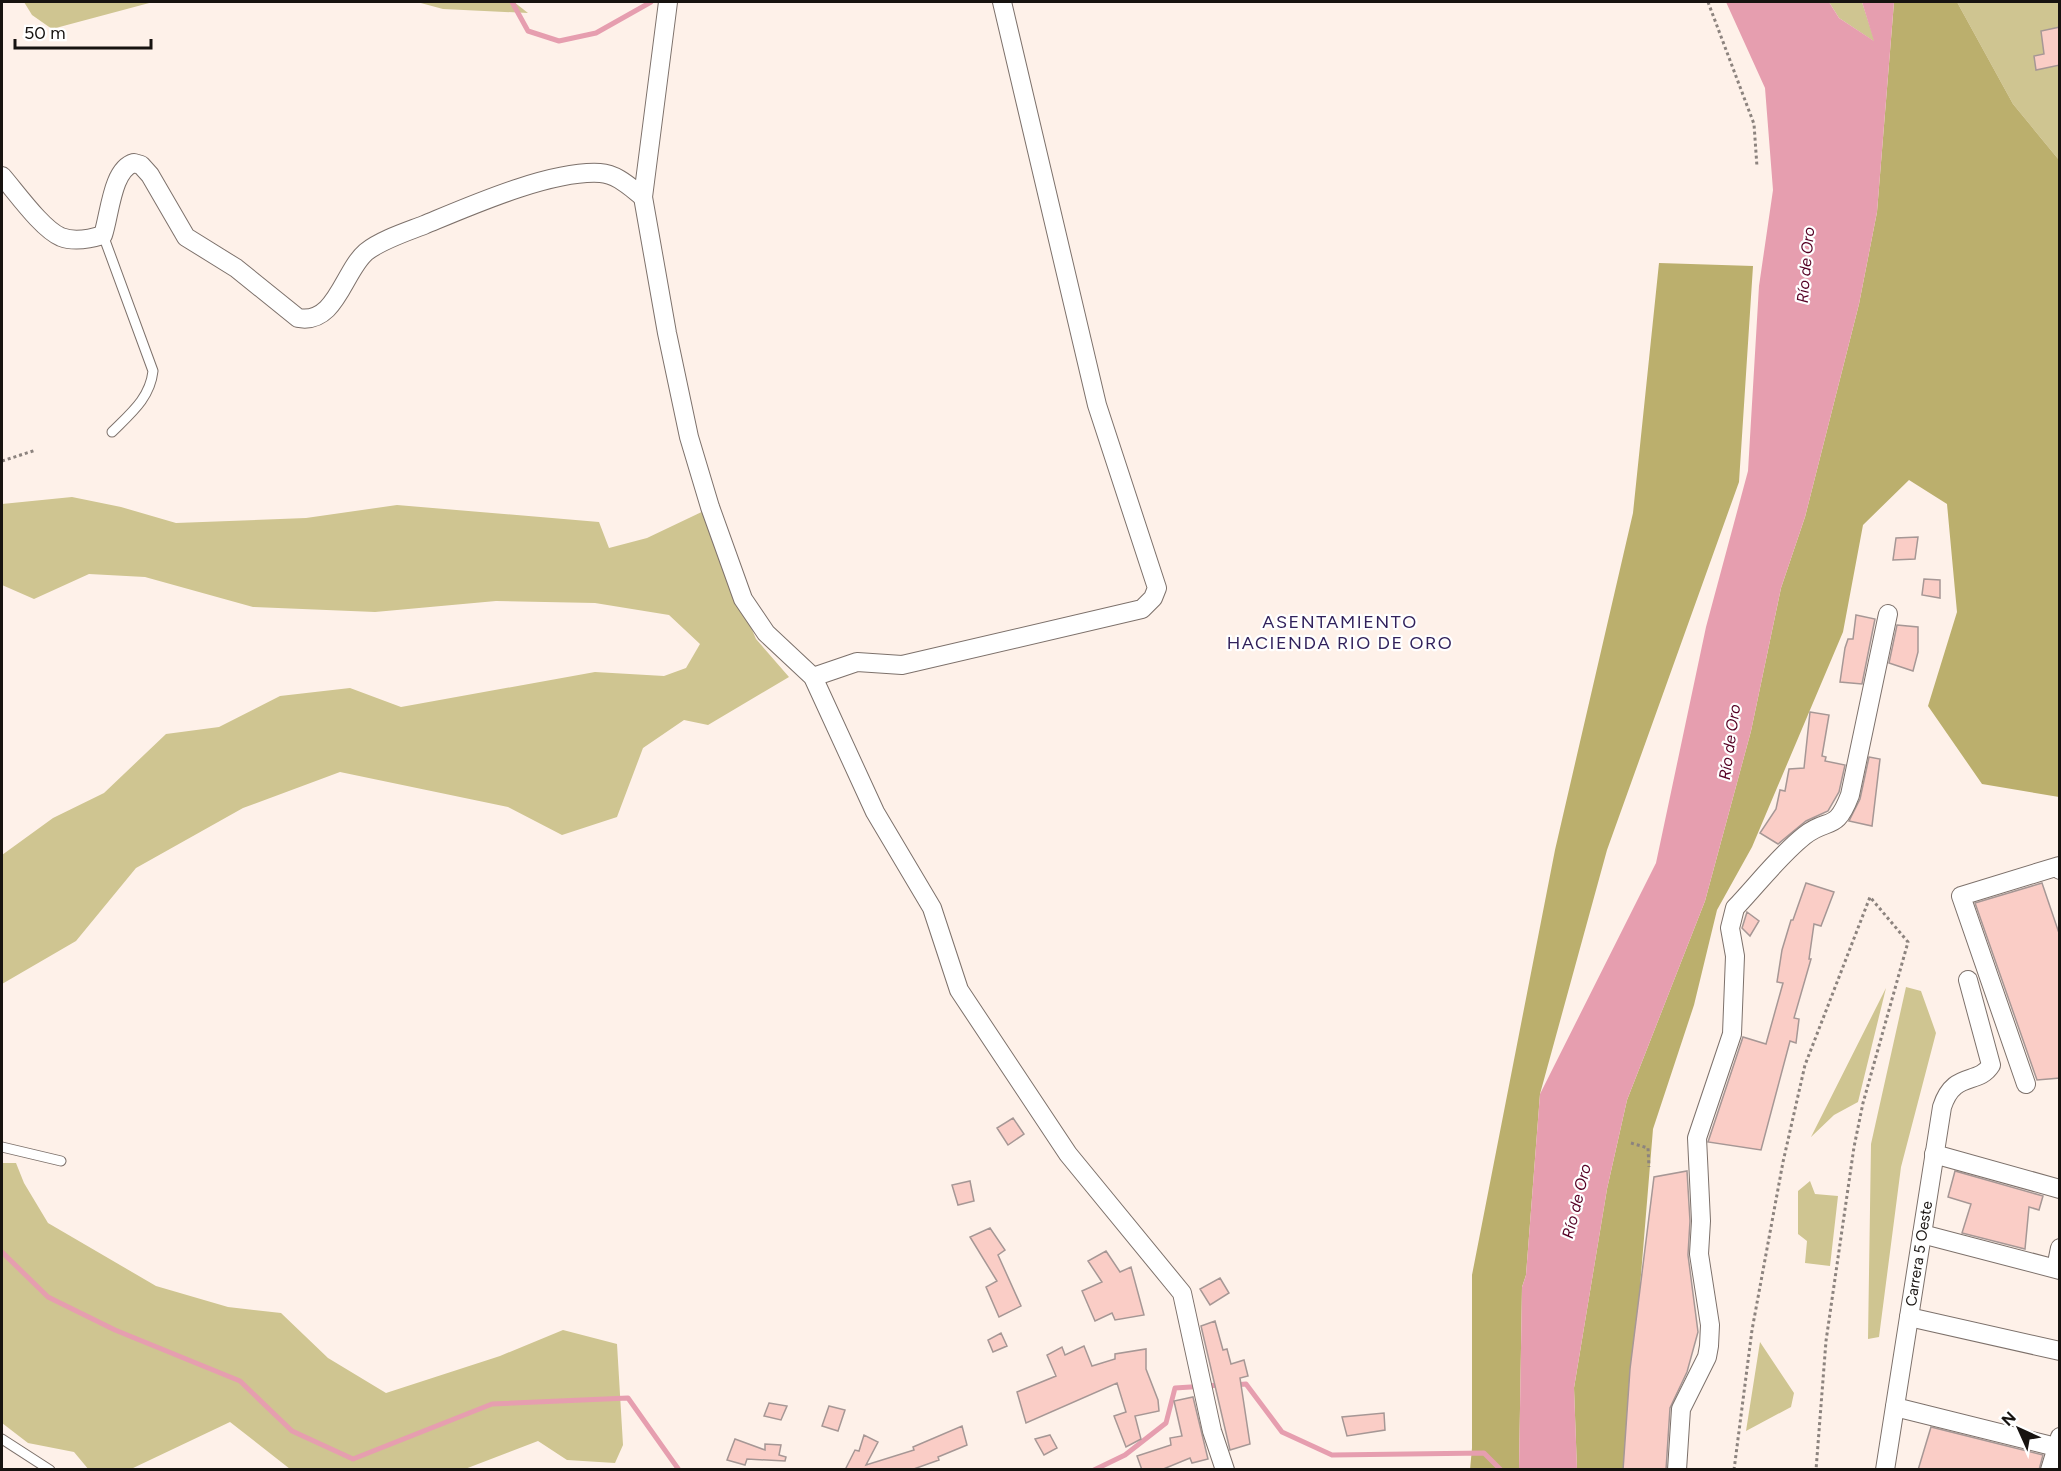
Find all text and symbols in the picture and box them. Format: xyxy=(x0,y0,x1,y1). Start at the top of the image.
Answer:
scale bar xyxy=(15,12,152,50)
text: 50 m xyxy=(24,22,66,44)
water label: Río de Oro xyxy=(1793,226,1818,304)
district label: ASENTAMIENTO HACIENDA RIO DE ORO xyxy=(1227,611,1453,654)
water label: Río de Oro xyxy=(1715,703,1744,781)
water label: Río de Oro xyxy=(1558,1162,1595,1240)
street label: Carrera 5 Oeste xyxy=(1902,1200,1936,1308)
north arrow xyxy=(1989,1399,2049,1459)
text: N xyxy=(1998,1408,2020,1430)

